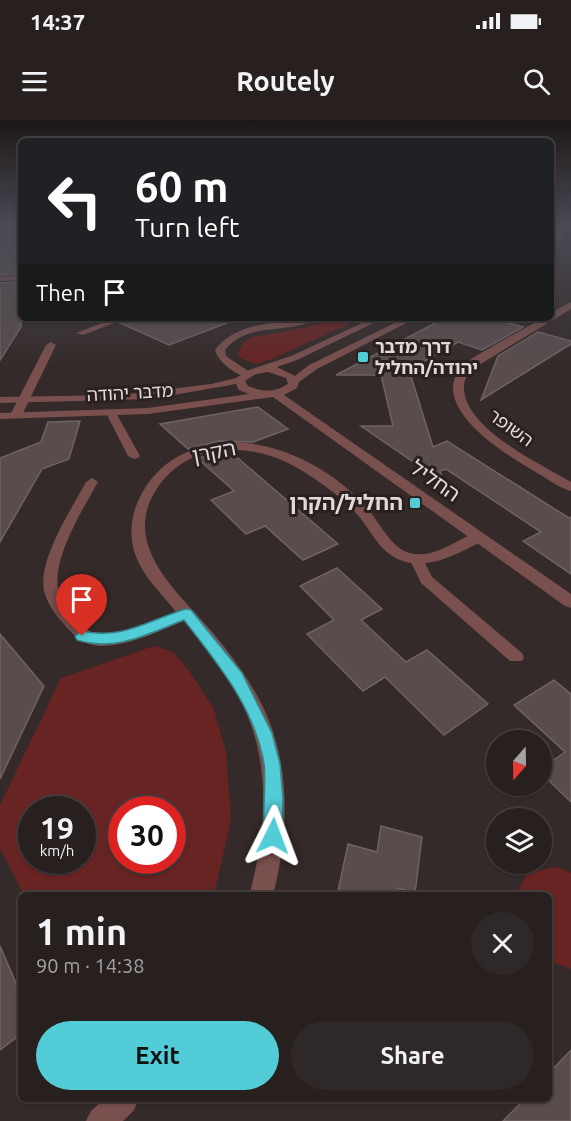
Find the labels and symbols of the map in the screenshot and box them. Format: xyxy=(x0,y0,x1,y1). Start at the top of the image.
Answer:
place label: דרך מדבר יהודה/החליל xyxy=(375,336,478,377)
marker: דרך מדבר יהודה/החליל xyxy=(356,350,370,364)
street label: מדבר יהודה xyxy=(86,380,174,404)
street label: השופר xyxy=(486,404,538,450)
street label: הקרן xyxy=(190,435,238,467)
street label: החליל xyxy=(406,455,465,506)
place label: החליל/הקרן xyxy=(289,490,403,514)
marker: החליל/הקרן xyxy=(408,496,422,510)
pin xyxy=(56,574,107,636)
north arrow xyxy=(486,730,552,796)
speed limit sign: 30 xyxy=(108,796,186,874)
position arrow xyxy=(241,804,305,868)

